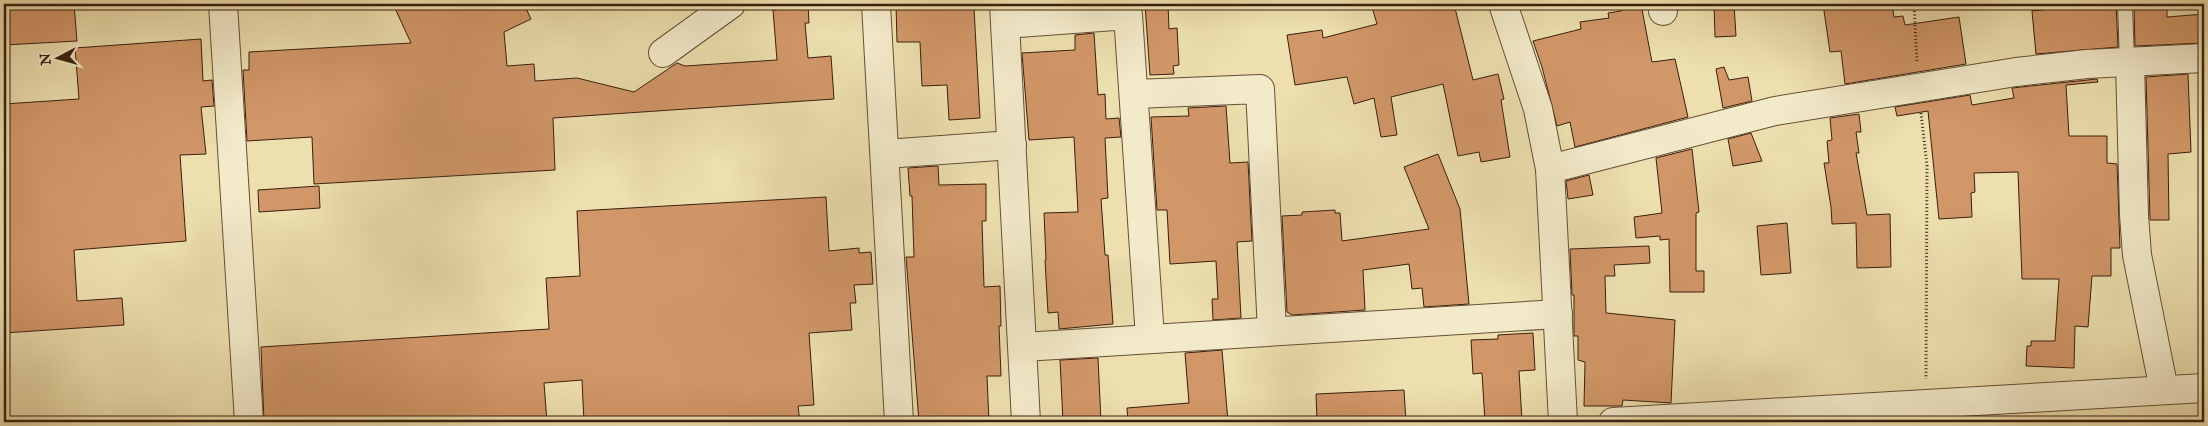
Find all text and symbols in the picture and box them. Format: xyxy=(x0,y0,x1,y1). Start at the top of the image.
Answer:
north arrow xyxy=(32,32,82,82)
text: N xyxy=(36,52,56,67)

